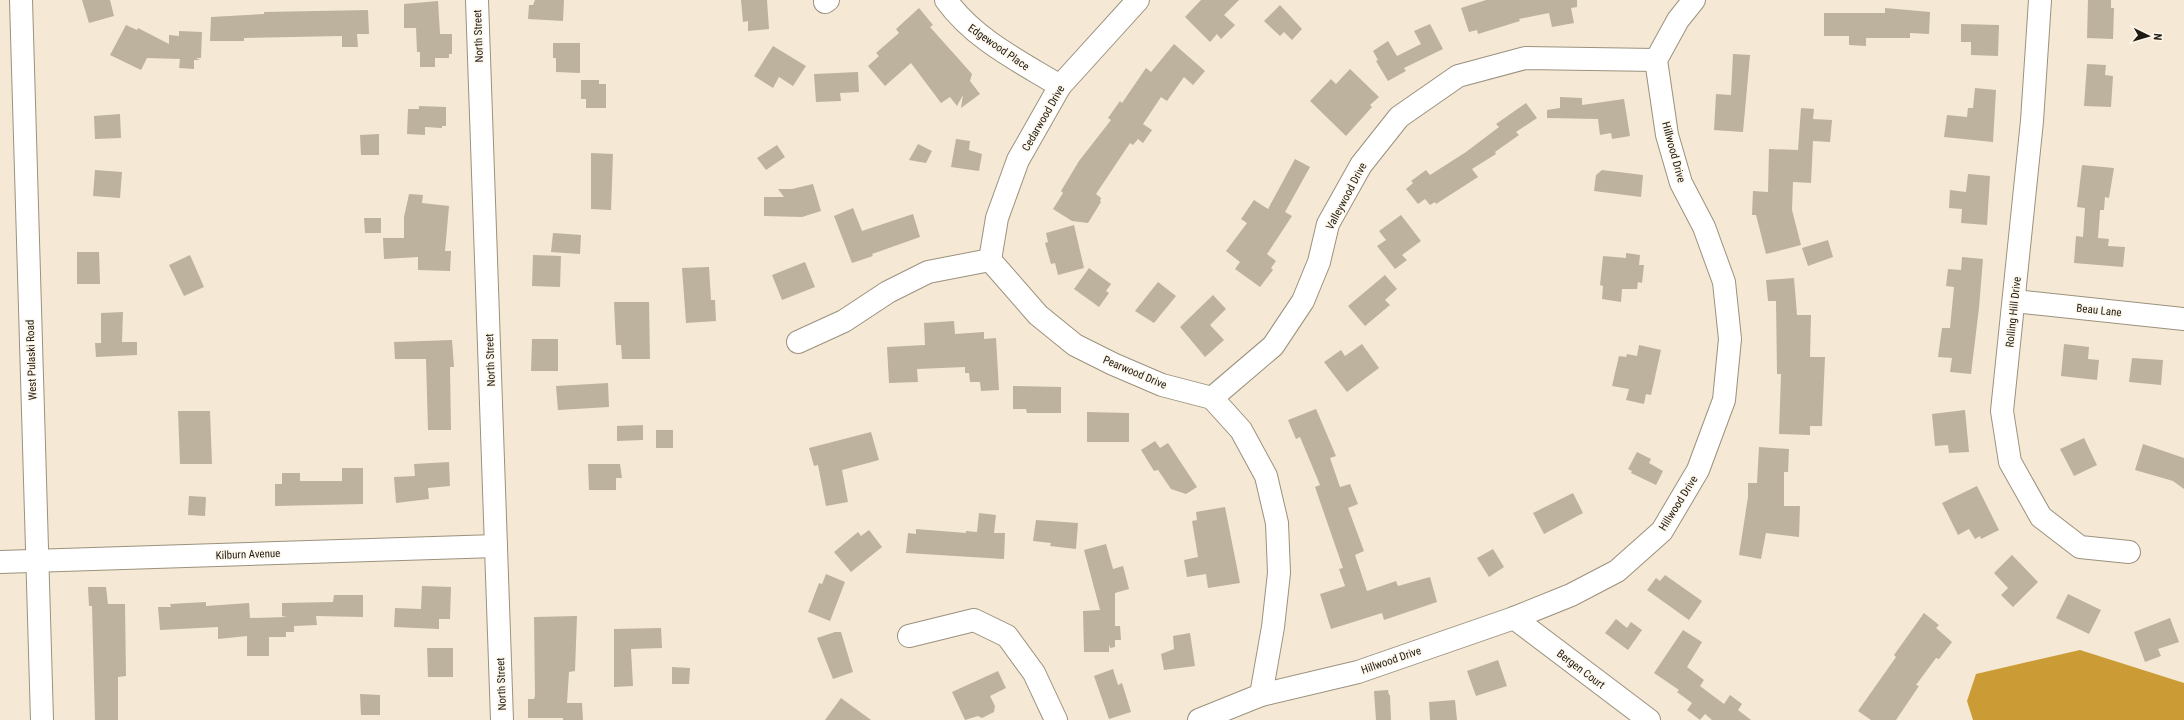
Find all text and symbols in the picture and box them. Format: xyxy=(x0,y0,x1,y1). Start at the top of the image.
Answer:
street label: North Street xyxy=(471,9,486,63)
north arrow xyxy=(2128,16,2168,56)
street label: Edgewood Place xyxy=(966,22,1032,73)
text: N xyxy=(2151,33,2164,41)
street label: Cedarwood Drive xyxy=(1019,83,1067,153)
street label: Hillwood Drive xyxy=(1659,120,1688,184)
street label: Valleywood Drive xyxy=(1323,161,1370,232)
street label: Rolling Hill Drive xyxy=(2003,276,2024,348)
street label: Beau Lane xyxy=(2076,302,2122,319)
street label: West Pulaski Road xyxy=(24,320,39,400)
street label: North Street xyxy=(483,333,498,387)
street label: Pearwood Drive xyxy=(1101,353,1169,392)
street label: Hillwood Drive xyxy=(1656,473,1701,533)
street label: Kilburn Avenue xyxy=(215,547,281,562)
street label: Hillwood Drive xyxy=(1359,644,1423,677)
street label: Bergen Court xyxy=(1554,647,1607,692)
street label: North Street xyxy=(494,657,509,711)

